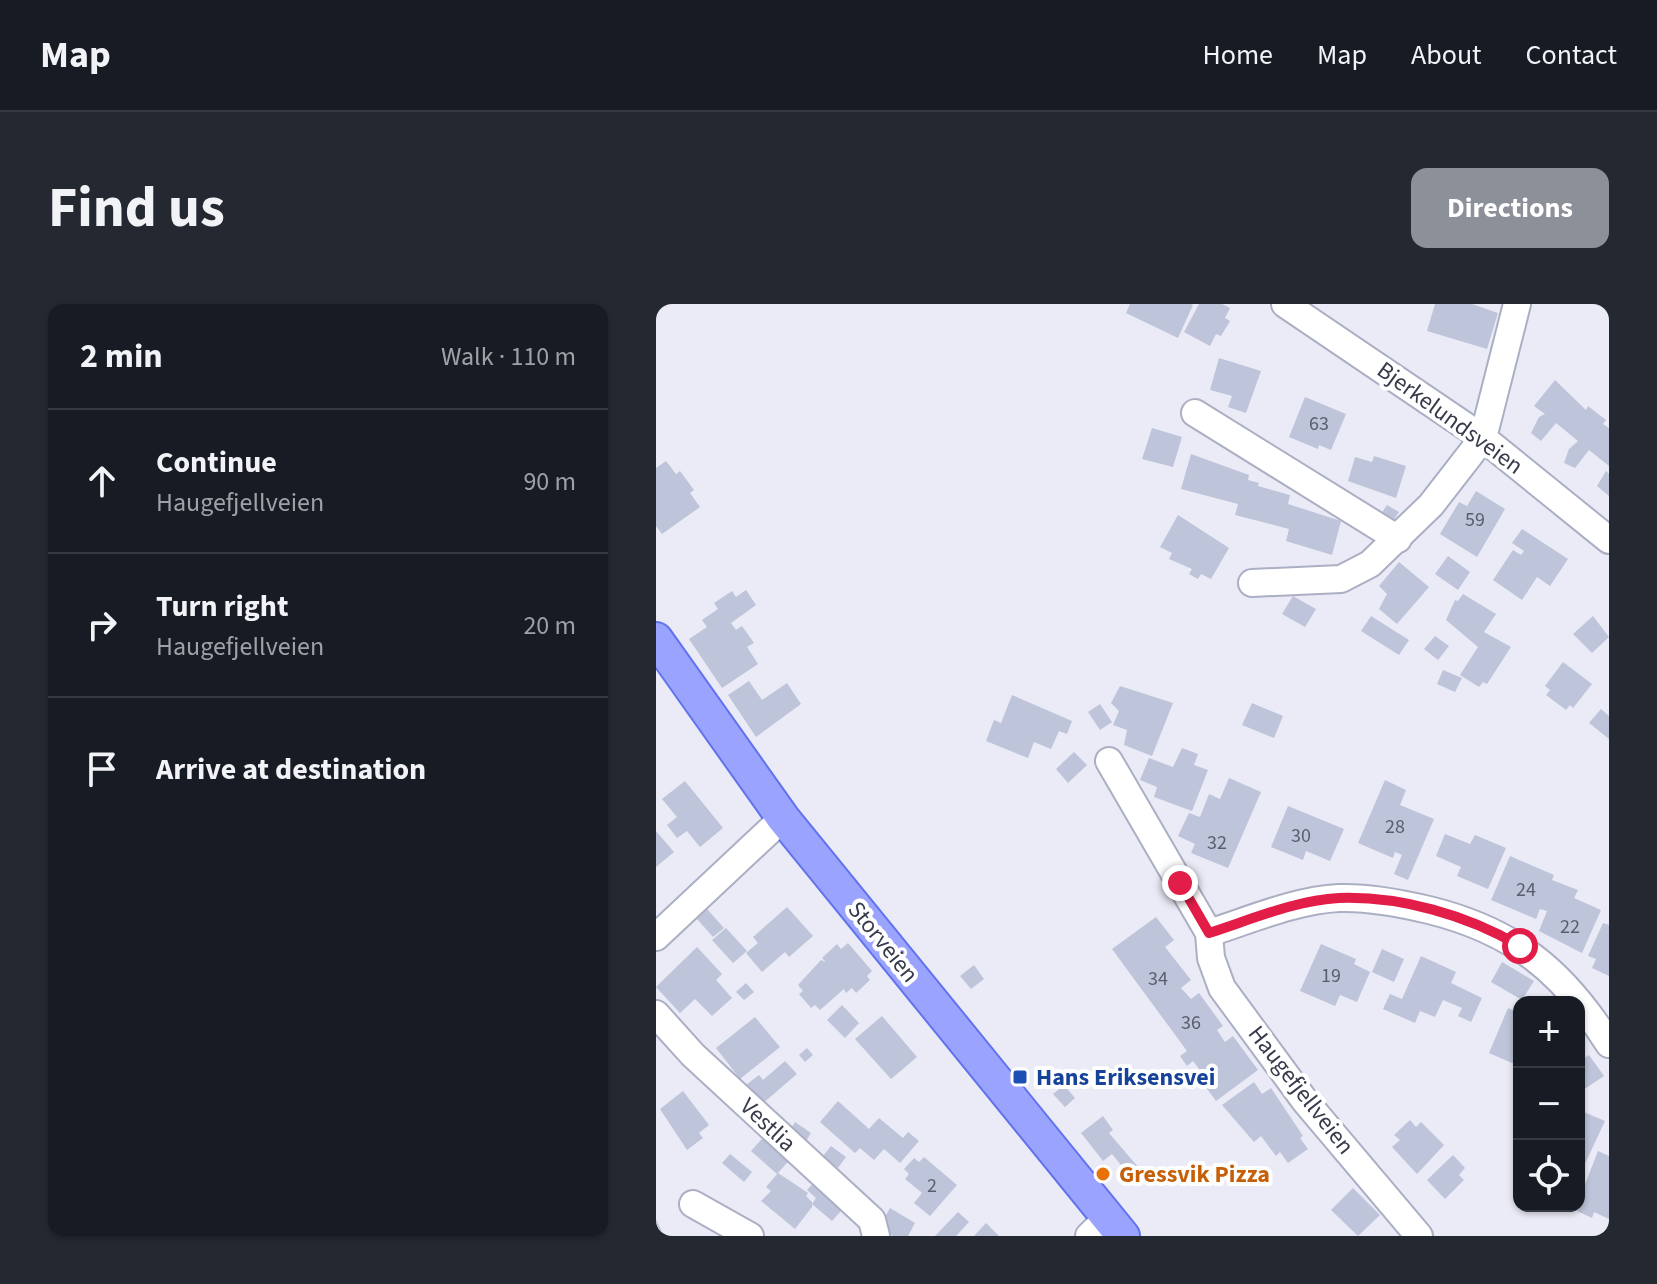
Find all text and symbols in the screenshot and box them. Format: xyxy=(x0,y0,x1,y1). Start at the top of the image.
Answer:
text: Map xyxy=(40,28,111,82)
text: Home xyxy=(1202,35,1273,75)
text: Map xyxy=(1317,35,1367,75)
text: About xyxy=(1411,35,1482,75)
text: Contact xyxy=(1526,35,1617,75)
button: Directions xyxy=(1411,168,1609,248)
text: Find us xyxy=(48,169,225,248)
text: 2 min xyxy=(80,332,163,381)
text: Walk · 110 m xyxy=(441,338,576,375)
street label: Bjerkelundsveien xyxy=(1370,353,1530,483)
house number: 63 xyxy=(1309,410,1329,438)
text: Continue xyxy=(156,441,277,484)
icon: ahead xyxy=(80,459,124,503)
text: 90 m xyxy=(523,463,576,500)
text: Haugefjellveien xyxy=(156,484,324,521)
house number: 59 xyxy=(1465,506,1485,534)
text: Turn right xyxy=(156,585,288,628)
icon: right xyxy=(80,603,124,647)
text: 20 m xyxy=(523,607,576,644)
text: Haugefjellveien xyxy=(156,628,324,665)
icon: arrive xyxy=(80,747,124,791)
text: Arrive at destination xyxy=(156,748,426,791)
house number: 28 xyxy=(1385,813,1405,841)
house number: 30 xyxy=(1291,822,1311,850)
house number: 32 xyxy=(1207,829,1227,857)
route end xyxy=(1162,865,1198,901)
house number: 24 xyxy=(1516,876,1536,904)
street label: Storveien xyxy=(839,894,927,990)
house number: 22 xyxy=(1560,913,1580,941)
route start xyxy=(1502,928,1538,964)
house number: 19 xyxy=(1321,962,1341,990)
house number: 34 xyxy=(1148,965,1168,993)
map controls xyxy=(1513,996,1585,1212)
button: + xyxy=(1513,996,1585,1068)
house number: 36 xyxy=(1181,1009,1201,1037)
street label: Haugefjellveien xyxy=(1239,1018,1363,1162)
place label: Hans Eriksensvei xyxy=(1036,1060,1215,1095)
marker: Hans Eriksensvei xyxy=(1011,1068,1029,1086)
button: − xyxy=(1513,1068,1585,1140)
street label: Vestlia xyxy=(732,1090,804,1160)
button: locate xyxy=(1513,1140,1585,1212)
place label: Gressvik Pizza xyxy=(1119,1157,1270,1192)
marker: Gressvik Pizza xyxy=(1094,1165,1112,1183)
house number: 2 xyxy=(927,1172,937,1200)

